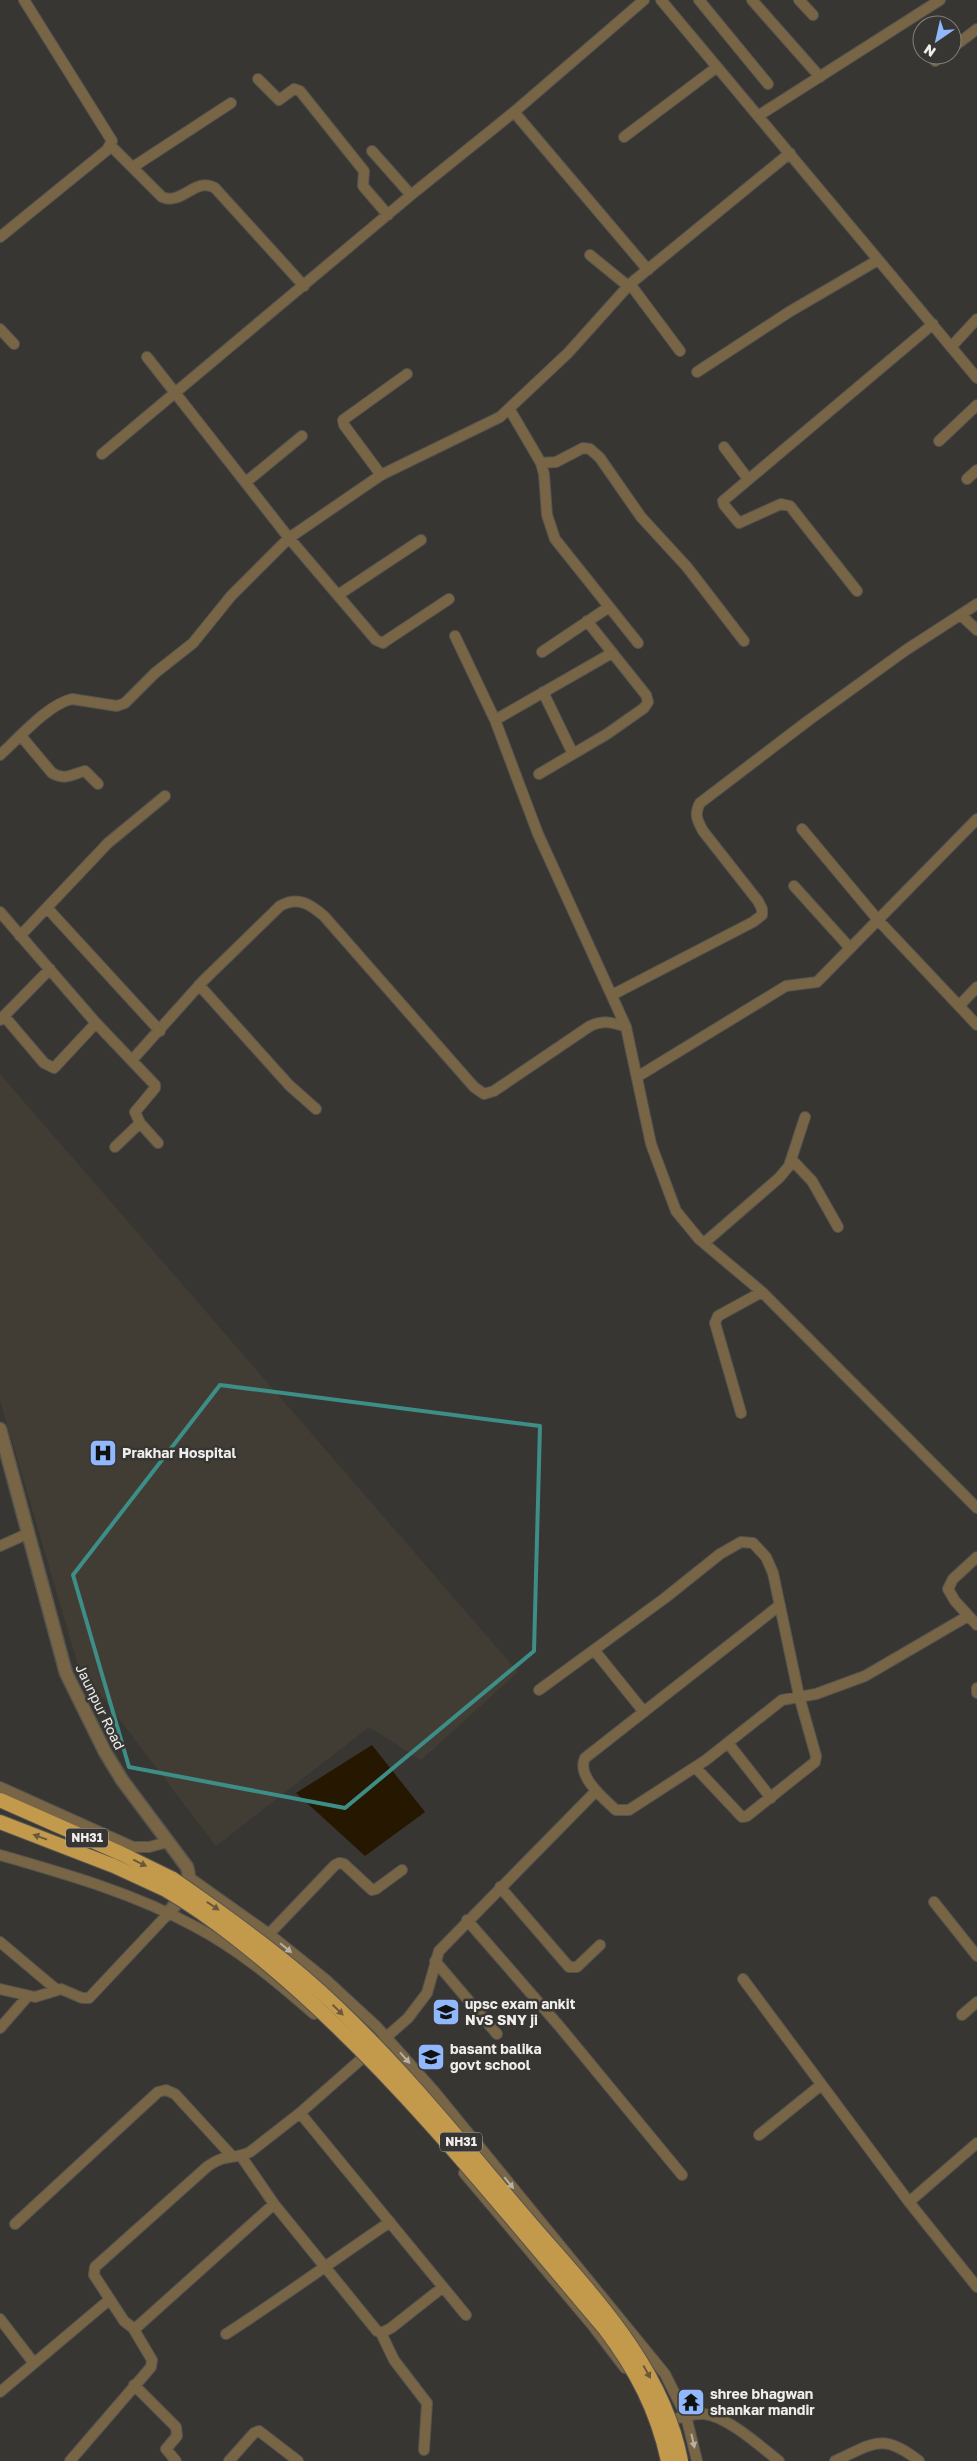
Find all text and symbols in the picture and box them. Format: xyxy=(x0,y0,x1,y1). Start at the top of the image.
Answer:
north arrow xyxy=(912,15,962,65)
text: N xyxy=(920,41,939,61)
hospital icon: Prakhar Hospital xyxy=(88,1438,118,1468)
place label: Prakhar Hospital xyxy=(122,1444,236,1461)
street label: Jaunpur Road xyxy=(72,1661,128,1752)
road number: NH31 xyxy=(66,1829,108,1848)
one-way arrow xyxy=(32,1833,47,1841)
one-way arrow xyxy=(133,1859,147,1867)
one-way arrow xyxy=(206,1901,220,1911)
one-way arrow xyxy=(279,1942,292,1953)
place label: upsc exam ankit NvS SNY ji xyxy=(465,1995,576,2028)
school or university icon: upsc exam ankit NvS SNY ji xyxy=(431,1997,461,2027)
one-way arrow xyxy=(332,2004,344,2016)
place label: basant balika govt school xyxy=(450,2040,542,2073)
school or university icon: basant balika govt school xyxy=(416,2042,446,2072)
one-way arrow xyxy=(399,2052,411,2064)
road number: NH31 xyxy=(440,2132,482,2152)
one-way arrow xyxy=(504,2176,515,2189)
one-way arrow xyxy=(643,2365,651,2380)
place label: shree bhagwan shankar mandir xyxy=(710,2385,815,2418)
temple icon: shree bhagwan shankar mandir xyxy=(676,2387,706,2417)
one-way arrow xyxy=(689,2434,697,2449)

